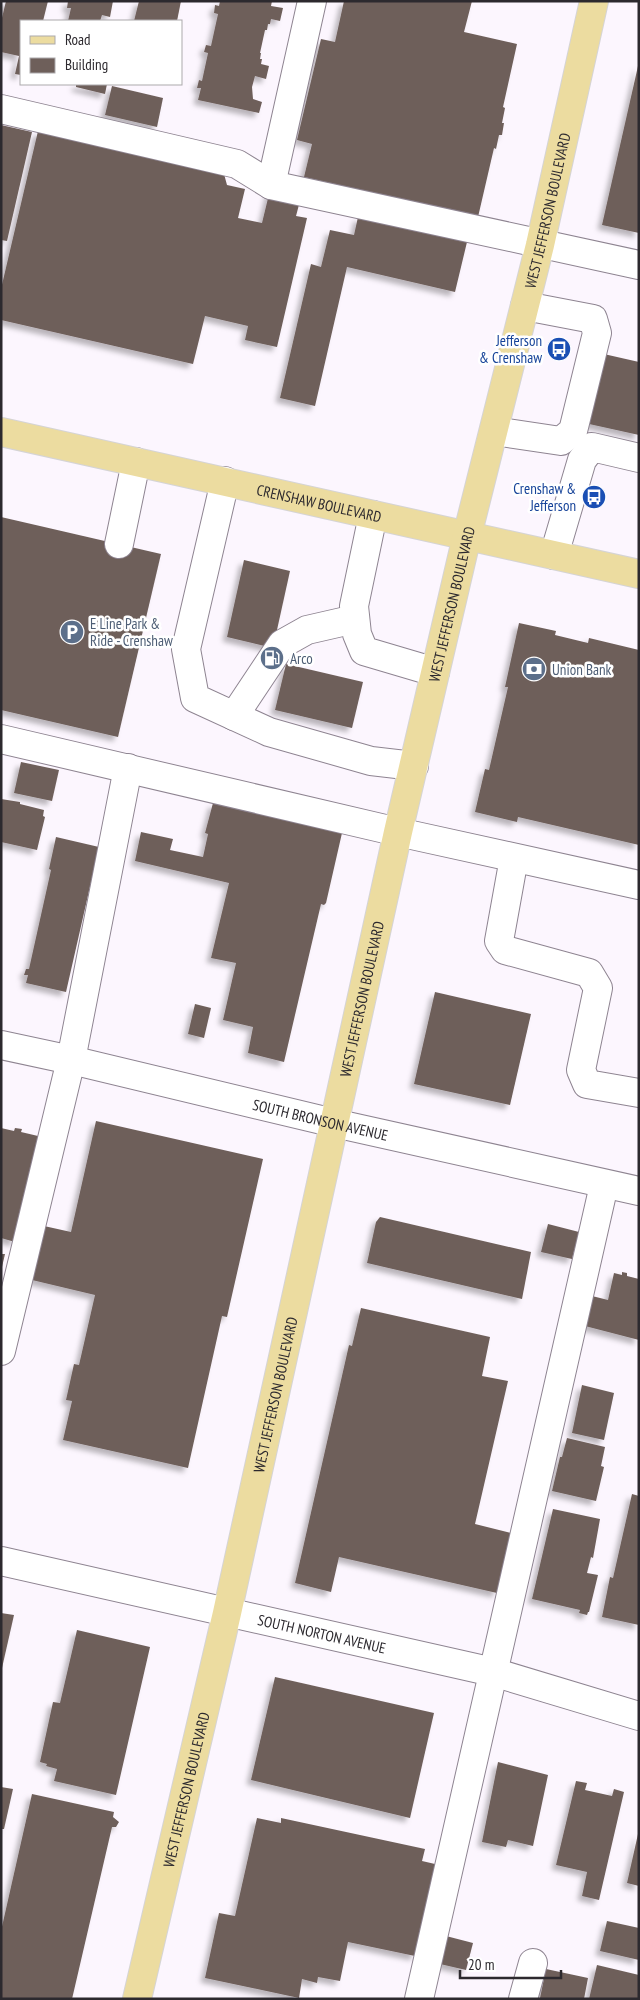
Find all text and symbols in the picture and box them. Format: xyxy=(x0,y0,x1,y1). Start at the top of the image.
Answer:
legend xyxy=(20,20,182,85)
text: Road xyxy=(65,30,91,49)
text: Building xyxy=(65,55,108,74)
street label: WEST JEFFERSON BOULEVARD xyxy=(520,131,574,290)
place label: Jefferson & Crenshaw xyxy=(479,331,542,367)
bus stop icon: Jefferson & Crenshaw xyxy=(546,336,572,362)
place label: Crenshaw & Jefferson xyxy=(513,479,576,515)
street label: CRENSHAW BOULEVARD xyxy=(255,480,383,526)
bus stop icon: Crenshaw & Jefferson xyxy=(581,484,607,510)
street label: WEST JEFFERSON BOULEVARD xyxy=(424,524,479,683)
place label: E Line Park & Ride - Crenshaw xyxy=(90,614,173,650)
parking icon: E Line Park & Ride - Crenshaw xyxy=(59,619,85,645)
fuel station icon: Arco xyxy=(259,645,285,671)
place label: Arco xyxy=(290,649,313,668)
bank icon: Union Bank xyxy=(521,656,547,682)
place label: Union Bank xyxy=(552,660,612,679)
street label: WEST JEFFERSON BOULEVARD xyxy=(335,919,388,1079)
street label: SOUTH BRONSON AVENUE xyxy=(251,1094,390,1144)
street label: WEST JEFFERSON BOULEVARD xyxy=(249,1315,301,1474)
street label: SOUTH NORTON AVENUE xyxy=(256,1610,388,1657)
street label: WEST JEFFERSON BOULEVARD xyxy=(159,1710,213,1869)
scale bar xyxy=(460,1948,561,1980)
text: 20 m xyxy=(468,1955,494,1974)

